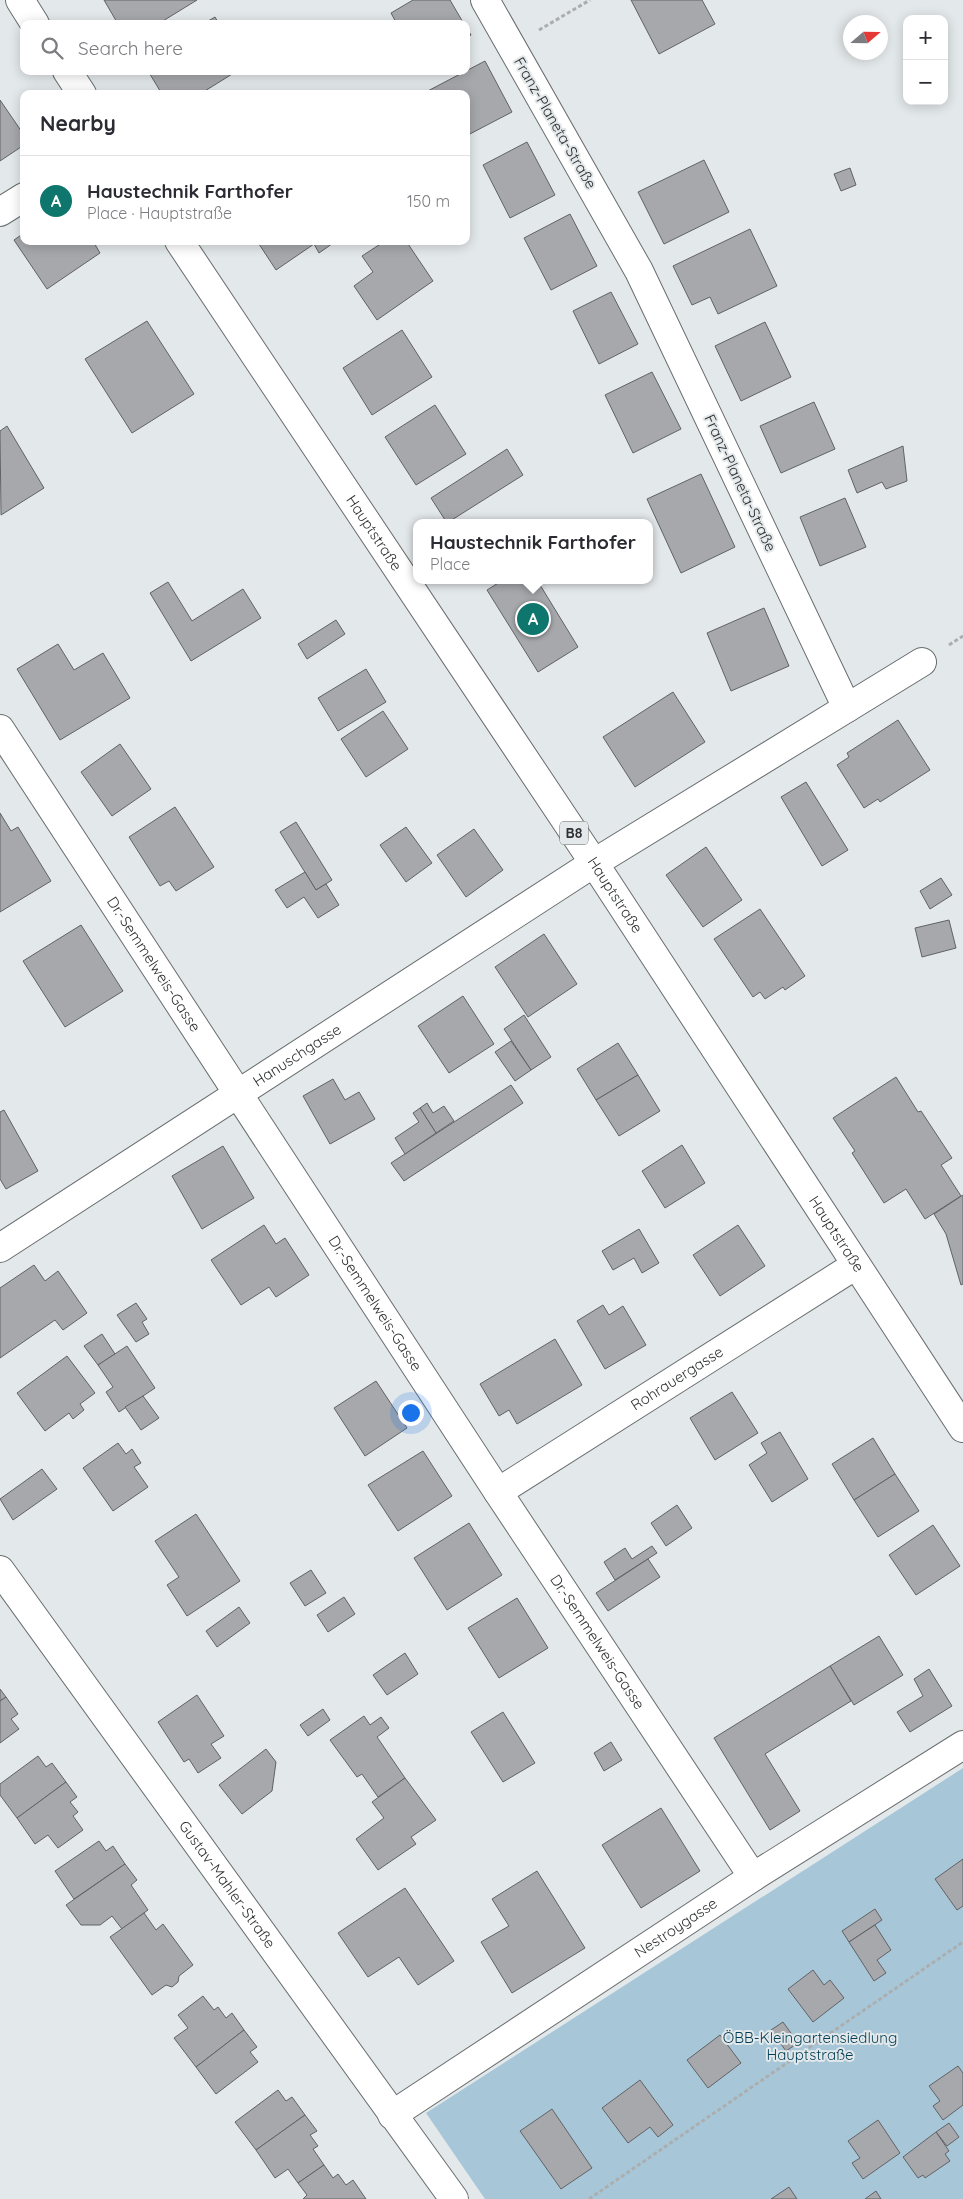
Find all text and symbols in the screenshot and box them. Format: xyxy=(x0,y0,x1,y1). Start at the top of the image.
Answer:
north arrow xyxy=(843,15,888,60)
map controls xyxy=(903,15,948,105)
button: + xyxy=(903,15,948,60)
search box xyxy=(20,20,470,75)
icon: search xyxy=(38,34,66,62)
text: Search here xyxy=(78,36,183,60)
street label: Franz-Planeta-Straße xyxy=(510,53,601,192)
button: − xyxy=(903,60,948,105)
text: Nearby xyxy=(40,110,116,136)
text: Haustechnik Farthofer xyxy=(87,179,293,203)
text: A xyxy=(51,191,61,211)
text: 150 m xyxy=(407,191,450,211)
text: Place · Hauptstraße xyxy=(87,203,232,223)
street label: Franz-Planeta-Straße xyxy=(700,411,781,554)
street label: Hauptstraße xyxy=(342,491,406,574)
popup xyxy=(413,519,653,584)
text: Haustechnik Farthofer xyxy=(430,530,636,554)
text: Place xyxy=(430,554,470,574)
pin: A xyxy=(517,600,549,638)
road number: B8 xyxy=(560,821,588,844)
street label: Hauptstraße xyxy=(584,853,647,936)
street label: Dr.-Semmelweis-Gasse xyxy=(103,893,205,1035)
street label: Hanuschgasse xyxy=(249,1019,345,1091)
street label: Hauptstraße xyxy=(805,1192,869,1276)
street label: Dr.-Semmelweis-Gasse xyxy=(324,1232,426,1374)
street label: Rohrauergasse xyxy=(627,1342,726,1414)
your location xyxy=(398,1400,424,1426)
street label: Dr.-Semmelweis-Gasse xyxy=(546,1571,649,1713)
street label: Gustav-Mahler-Straße xyxy=(175,1817,280,1952)
street label: Nestroygasse xyxy=(631,1893,721,1962)
park label: ÖBB-Kleingartensiedlung Hauptstraße xyxy=(723,2028,897,2064)

